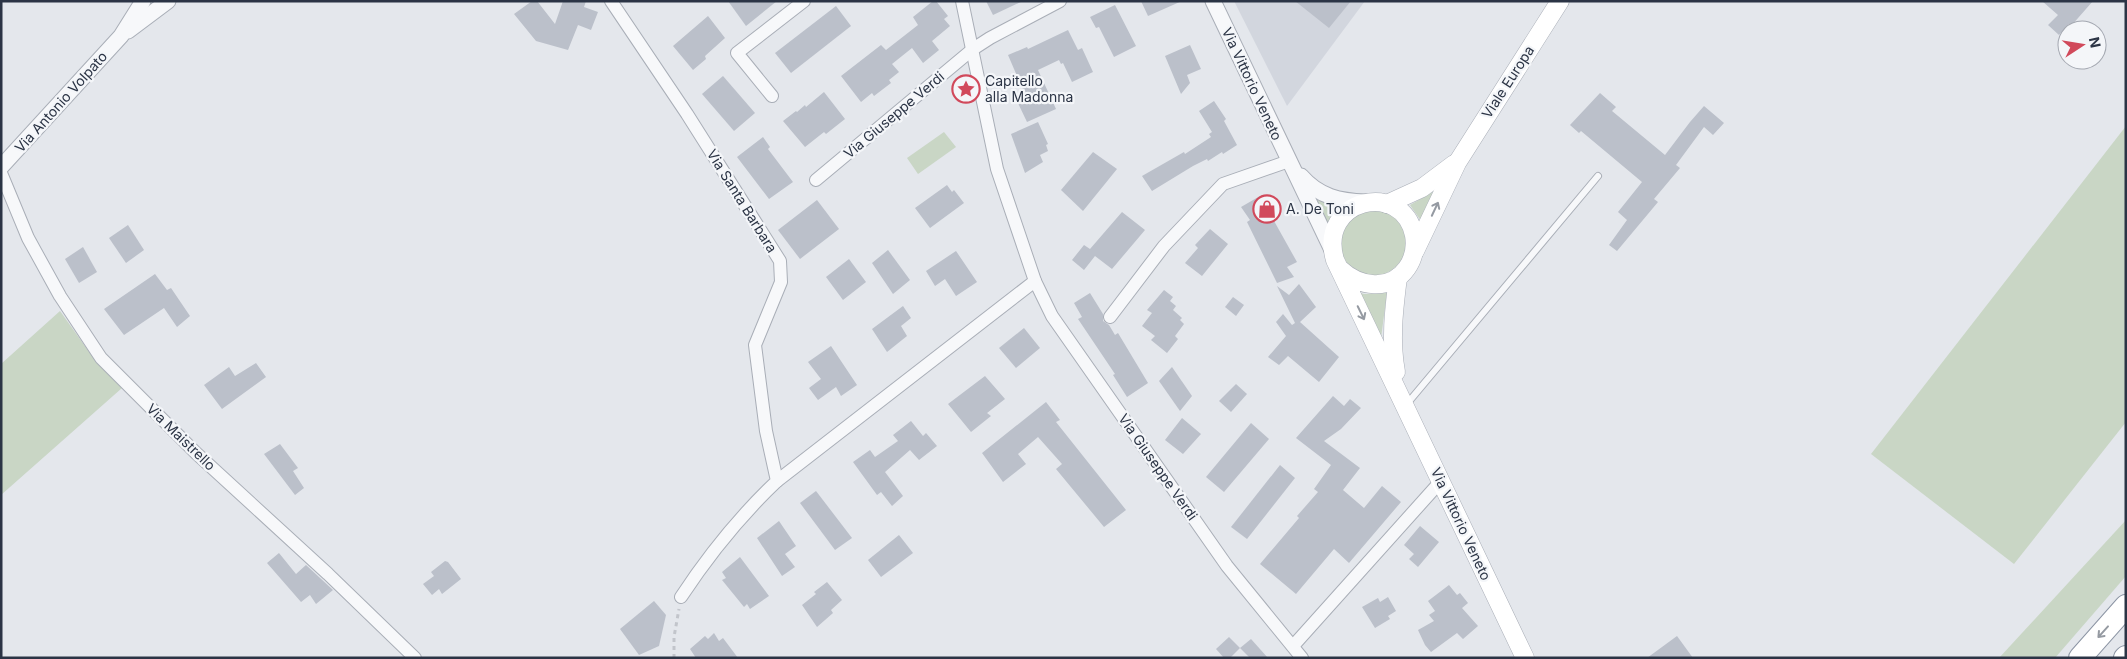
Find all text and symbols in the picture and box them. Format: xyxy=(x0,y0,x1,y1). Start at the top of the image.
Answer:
north arrow xyxy=(2057,20,2107,70)
street label: Via Vittorio Veneto xyxy=(1219,25,1286,143)
text: N xyxy=(2086,35,2105,49)
street label: Viale Europa xyxy=(1478,42,1537,121)
street label: Via Antonio Volpato xyxy=(11,48,110,156)
street label: Via Giuseppe Verdi xyxy=(840,68,947,162)
place label: Capitello alla Madonna xyxy=(985,72,1073,105)
place icon: Capitello alla Madonna xyxy=(951,74,981,104)
street label: Via Santa Barbara xyxy=(704,146,781,256)
shop icon: A. De Toni xyxy=(1252,194,1282,224)
place label: A. De Toni xyxy=(1286,200,1354,217)
one-way arrow xyxy=(1430,202,1440,217)
one-way arrow xyxy=(1357,305,1367,320)
street label: Via Maistrello xyxy=(143,400,219,474)
street label: Via Giuseppe Verdi xyxy=(1115,410,1201,523)
street label: Via Vittorio Veneto xyxy=(1428,465,1495,583)
one-way arrow xyxy=(2097,626,2109,639)

